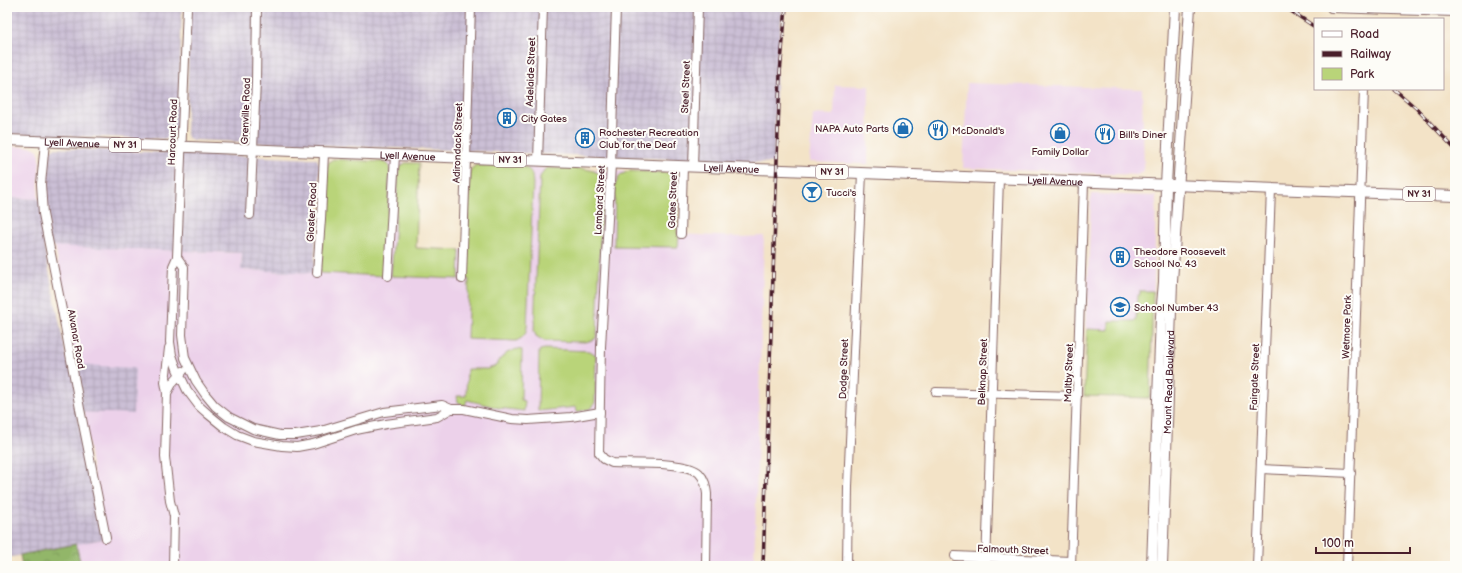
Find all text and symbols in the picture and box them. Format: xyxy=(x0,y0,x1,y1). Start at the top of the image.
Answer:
legend xyxy=(1314,18,1444,90)
text: Road xyxy=(1350,27,1379,42)
street label: Adelaide Street xyxy=(524,37,538,107)
text: Railway xyxy=(1350,47,1392,62)
street label: Steel Street xyxy=(679,60,693,114)
text: Park xyxy=(1350,67,1374,82)
street label: Grenville Road xyxy=(239,77,253,145)
street label: Harcourt Road xyxy=(166,98,180,165)
street label: Adirondack Street xyxy=(451,103,465,183)
building icon: City Gates xyxy=(496,107,518,129)
place label: City Gates xyxy=(521,113,567,125)
shop icon: NAPA Auto Parts xyxy=(892,117,914,139)
restaurant icon: McDonald's xyxy=(927,119,949,141)
shop icon: Family Dollar xyxy=(1049,122,1071,144)
place label: NAPA Auto Parts xyxy=(815,123,889,135)
restaurant icon: Bill's Diner xyxy=(1094,123,1116,145)
place label: McDonald's xyxy=(952,125,1005,137)
building icon: Rochester Recreation Club for the Deaf xyxy=(574,127,596,149)
place label: Rochester Recreation Club for the Deaf xyxy=(599,127,699,151)
place label: Bill's Diner xyxy=(1119,129,1167,141)
street label: Lyell Avenue xyxy=(44,136,100,151)
road number: NY 31 xyxy=(109,138,141,152)
place label: Family Dollar xyxy=(1031,146,1089,158)
street label: Lyell Avenue xyxy=(379,149,436,164)
road number: NY 31 xyxy=(494,153,526,167)
street label: Lyell Avenue xyxy=(703,162,760,176)
street label: Lombard Street xyxy=(592,165,608,235)
road number: NY 31 xyxy=(816,165,848,179)
street label: Gates Street xyxy=(666,171,680,229)
street label: Lyell Avenue xyxy=(1027,174,1083,189)
bar icon: Tucci's xyxy=(801,181,823,203)
street label: Gloster Road xyxy=(304,182,320,242)
place label: Tucci's xyxy=(826,187,856,199)
road number: NY 31 xyxy=(1403,187,1435,201)
building icon: Theodore Roosevelt School No. 43 xyxy=(1109,246,1131,268)
place label: Theodore Roosevelt School No. 43 xyxy=(1134,246,1226,270)
street label: Wetmore Park xyxy=(1340,295,1354,359)
school or university icon: School Number 43 xyxy=(1109,296,1131,318)
place label: School Number 43 xyxy=(1134,302,1219,314)
street label: Alvanar Road xyxy=(65,308,87,370)
street label: Mount Read Boulevard xyxy=(1162,330,1177,434)
street label: Belknap Street xyxy=(976,338,990,406)
street label: Dodge Street xyxy=(837,339,851,399)
street label: Maltby Street xyxy=(1062,343,1076,403)
street label: Fairgate Street xyxy=(1248,343,1262,411)
scale bar xyxy=(1316,529,1410,555)
text: 100 m xyxy=(1322,536,1354,551)
street label: Falmouth Street xyxy=(977,543,1049,557)

